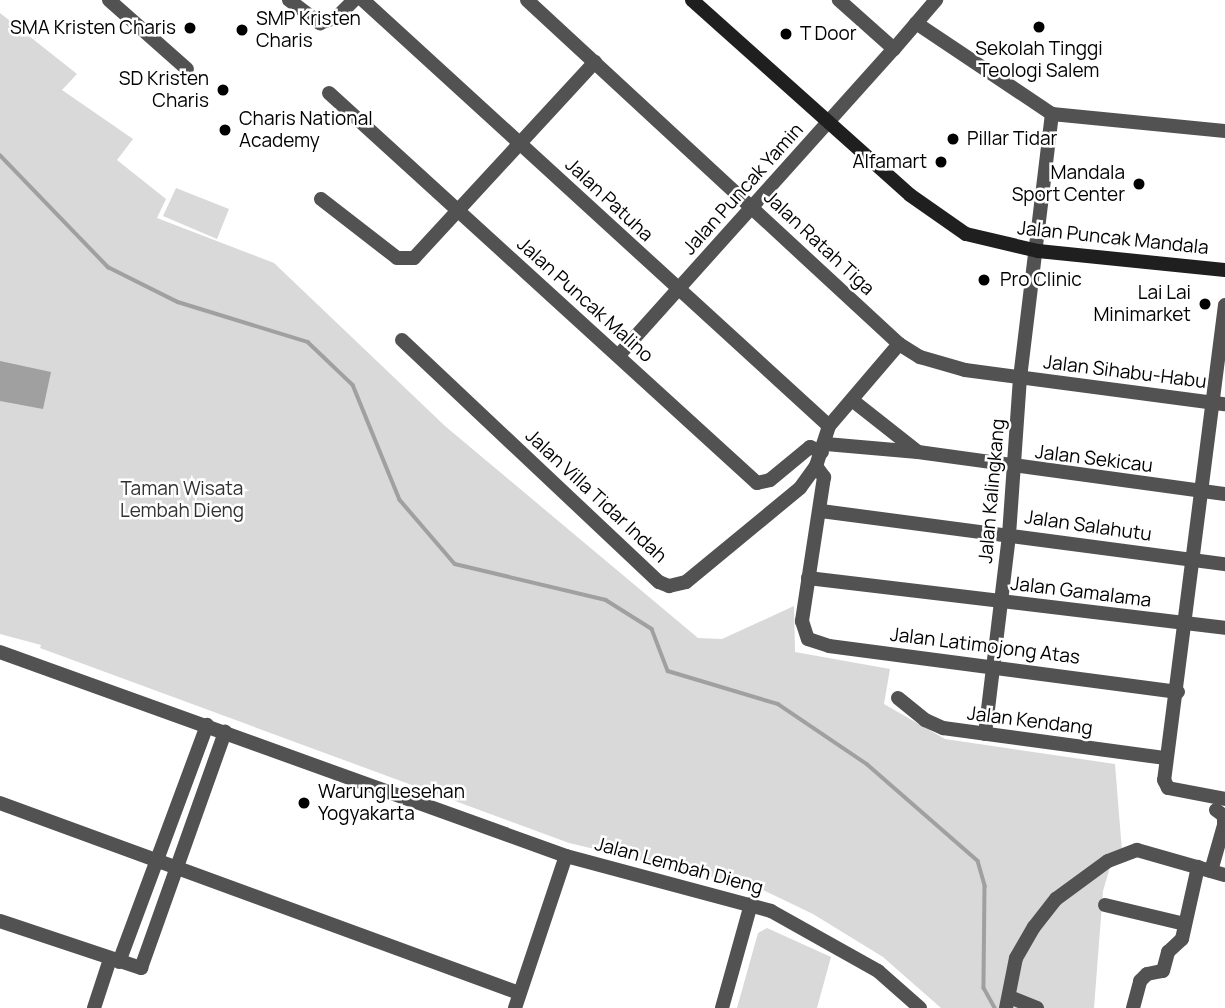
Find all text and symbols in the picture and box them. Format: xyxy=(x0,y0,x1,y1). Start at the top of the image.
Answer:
place label: SMP Kristen Charis xyxy=(256,8,361,52)
place label: SMA Kristen Charis xyxy=(10,17,176,39)
marker: Sekolah Tinggi Teologi Salem xyxy=(1031,19,1047,35)
marker: SMA Kristen Charis xyxy=(182,20,198,36)
marker: SMP Kristen Charis xyxy=(234,22,250,38)
place label: T Door xyxy=(800,23,857,45)
marker: T Door xyxy=(778,26,794,42)
place label: Sekolah Tinggi Teologi Salem xyxy=(975,38,1103,82)
place label: SD Kristen Charis xyxy=(119,68,209,112)
marker: SD Kristen Charis xyxy=(215,82,231,98)
place label: Charis National Academy xyxy=(239,108,373,152)
street label: Jalan Puncak Yamin xyxy=(678,119,808,259)
marker: Charis National Academy xyxy=(217,122,233,138)
place label: Pillar Tidar xyxy=(967,128,1057,150)
marker: Pillar Tidar xyxy=(945,131,961,147)
place label: Alfamart xyxy=(852,151,927,173)
street label: Jalan Patuha xyxy=(560,154,658,246)
marker: Alfamart xyxy=(933,154,949,170)
place label: Mandala Sport Center xyxy=(1012,162,1125,206)
marker: Mandala Sport Center xyxy=(1131,176,1147,192)
street label: Jalan Ratah Tiga xyxy=(759,186,879,300)
street label: Jalan Puncak Mandala xyxy=(1016,217,1210,259)
street label: Jalan Puncak Malino xyxy=(512,233,658,367)
place label: Pro Clinic xyxy=(1000,269,1082,291)
marker: Pro Clinic xyxy=(974,270,994,290)
place label: Lai Lai Minimarket xyxy=(1093,282,1191,326)
marker: Lai Lai Minimarket xyxy=(1197,296,1213,312)
street label: Jalan Sihabu-Habu xyxy=(1042,351,1208,393)
street label: Jalan Kalingkang xyxy=(974,418,1010,564)
street label: Jalan Villa Tidar Indah xyxy=(521,425,671,567)
street label: Jalan Sekicau xyxy=(1034,440,1154,478)
park label: Taman Wisata Lembah Dieng xyxy=(120,478,244,522)
street label: Jalan Salahutu xyxy=(1023,506,1153,546)
street label: Jalan Gamalama xyxy=(1009,572,1153,612)
street label: Jalan Latimojong Atas xyxy=(889,623,1081,669)
street label: Jalan Kendang xyxy=(966,702,1094,740)
place label: Warung Lesehan Yogyakarta xyxy=(318,781,465,825)
marker: Warung Lesehan Yogyakarta xyxy=(296,795,312,811)
street label: Jalan Lembah Dieng xyxy=(592,833,766,899)

